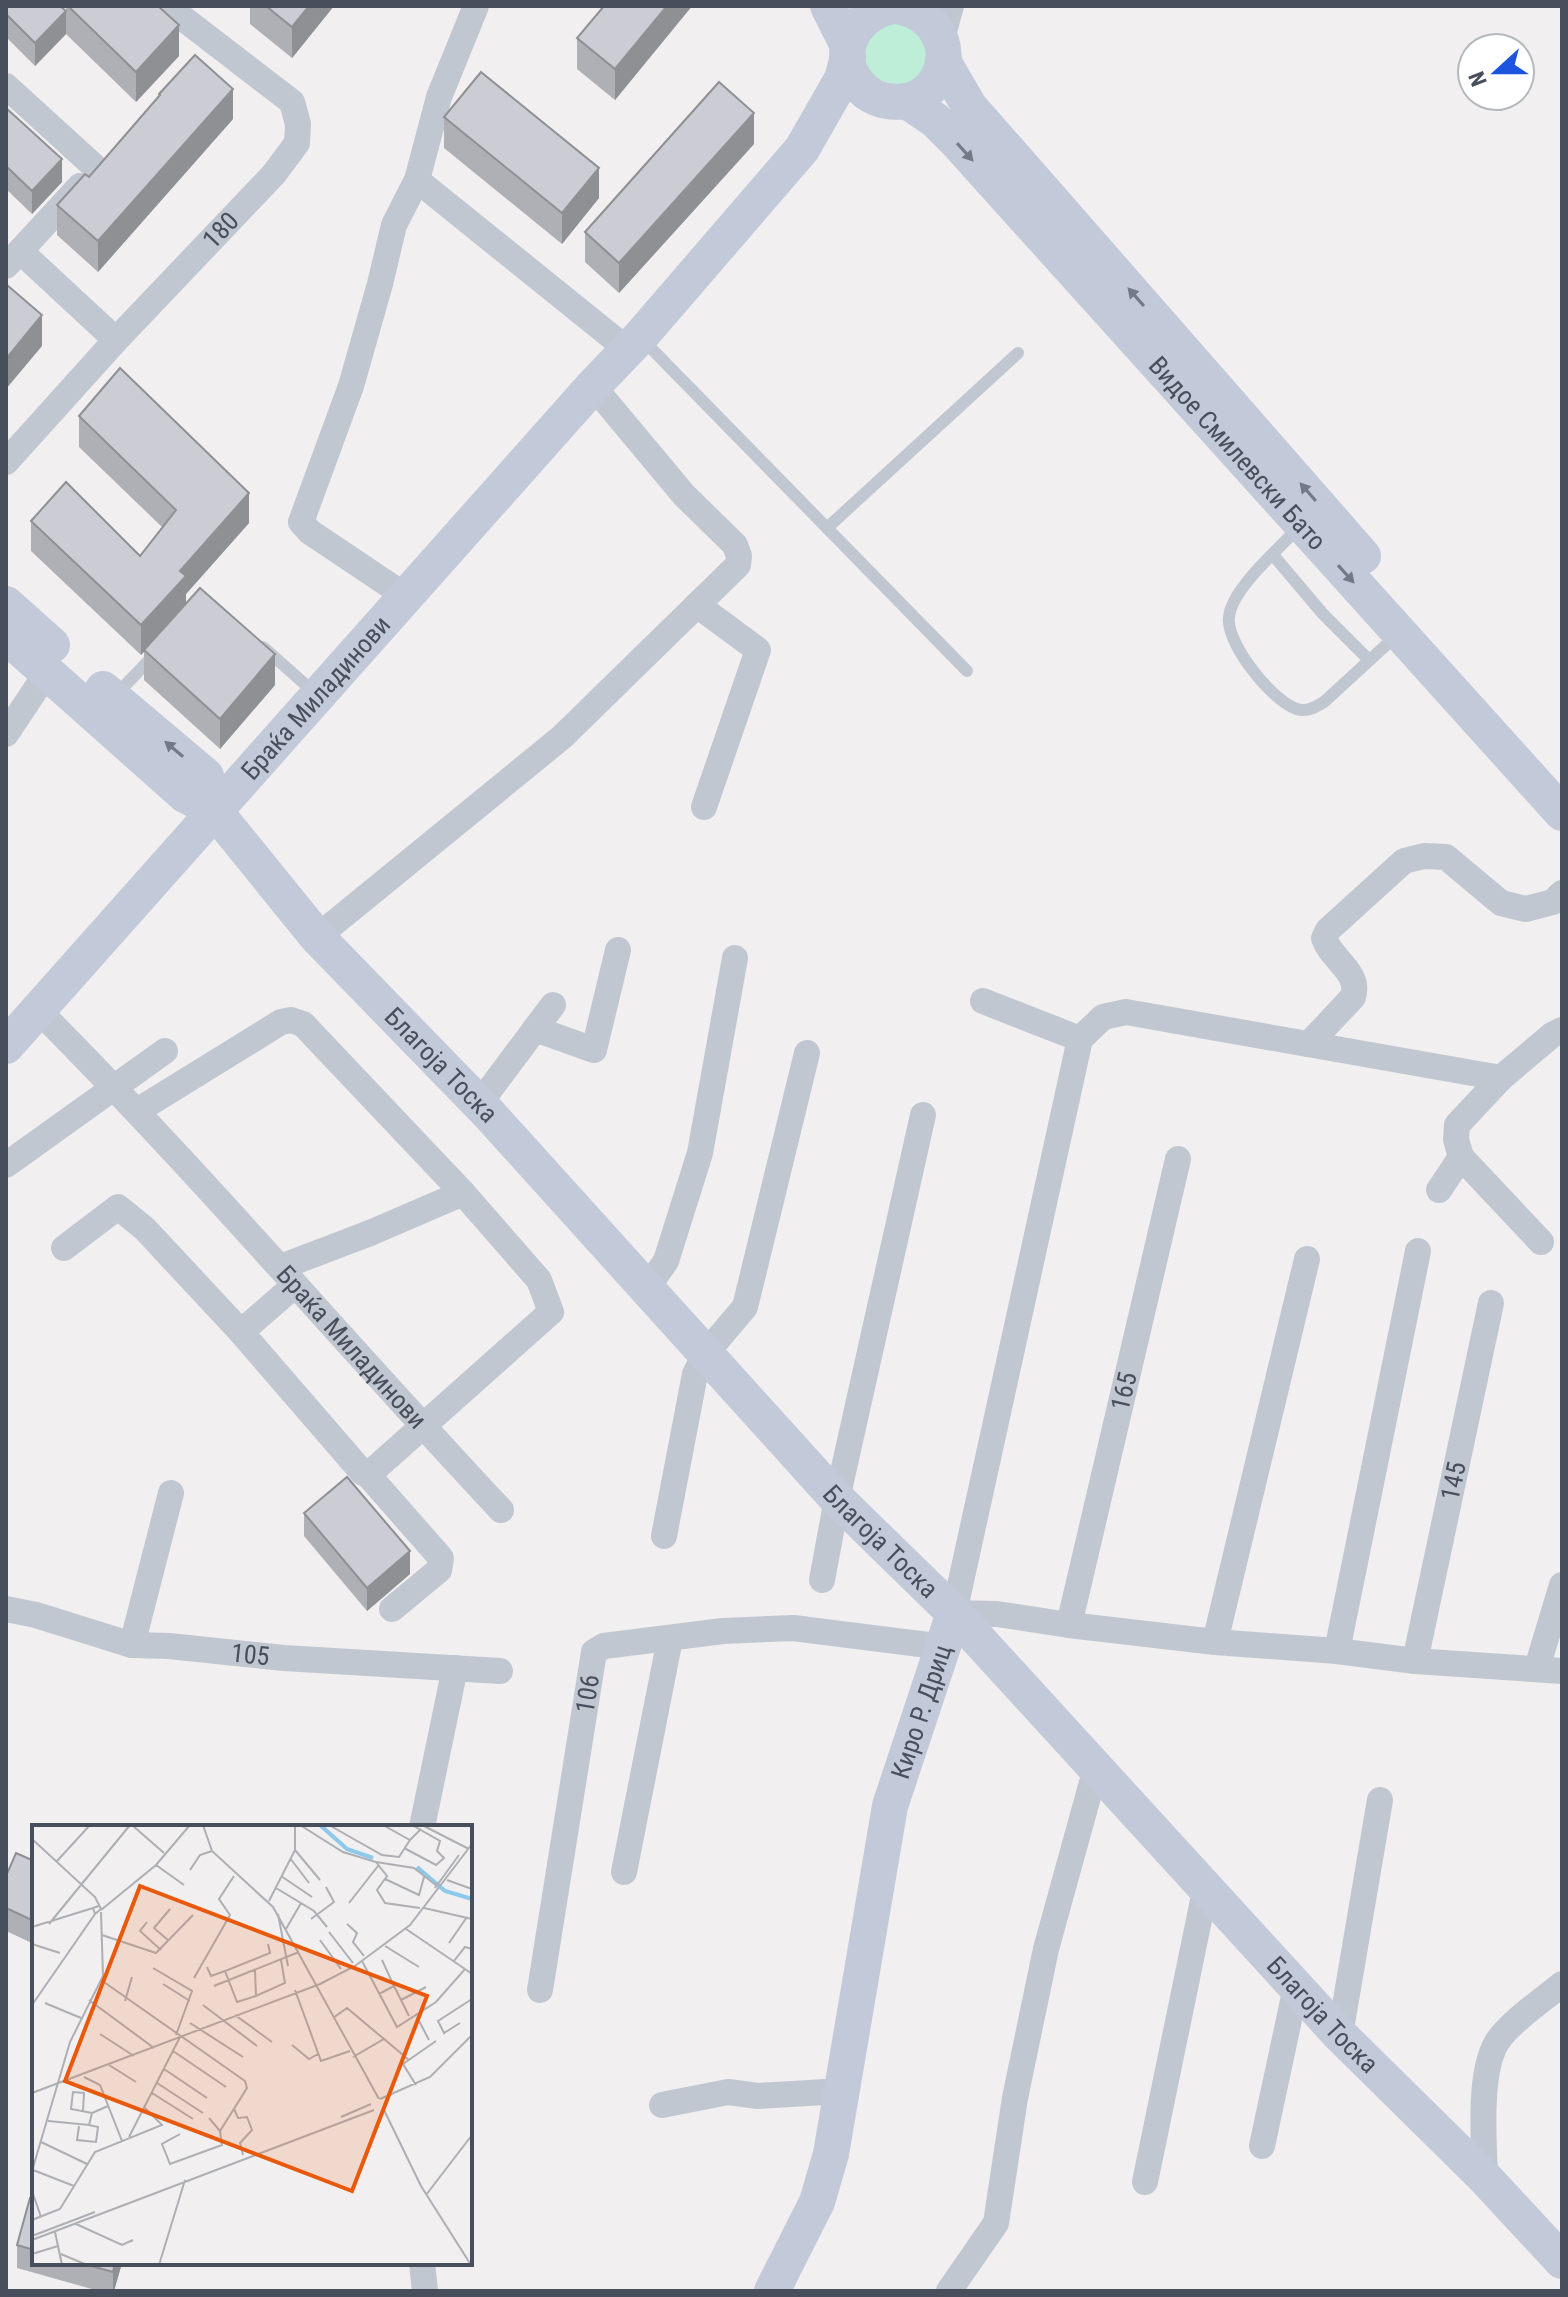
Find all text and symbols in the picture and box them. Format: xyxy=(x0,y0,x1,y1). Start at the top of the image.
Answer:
north arrow xyxy=(1456,32,1536,112)
text: N xyxy=(1464,68,1492,90)
one-way arrow xyxy=(956,143,974,162)
street label: 180 xyxy=(196,206,245,254)
one-way arrow xyxy=(1128,287,1145,307)
street label: Видое Смилевски Бато xyxy=(1143,350,1332,556)
one-way arrow xyxy=(1299,483,1317,502)
one-way arrow xyxy=(1337,564,1355,583)
street label: Браќа Миладинови xyxy=(235,610,396,786)
one-way arrow xyxy=(164,741,184,758)
street label: Благоја Тоска xyxy=(379,1001,504,1129)
street label: Браќа Миладинови xyxy=(271,1260,433,1435)
street label: 165 xyxy=(1105,1369,1143,1413)
street label: 145 xyxy=(1435,1459,1472,1503)
street label: Благоја Тоска xyxy=(817,1479,944,1604)
street label: 105 xyxy=(230,1638,271,1671)
street label: Киро Р. Дриц xyxy=(885,1641,957,1783)
street label: 106 xyxy=(569,1672,605,1715)
inset map xyxy=(32,1825,472,2265)
street label: Благоја Тоска xyxy=(1261,1950,1384,2079)

